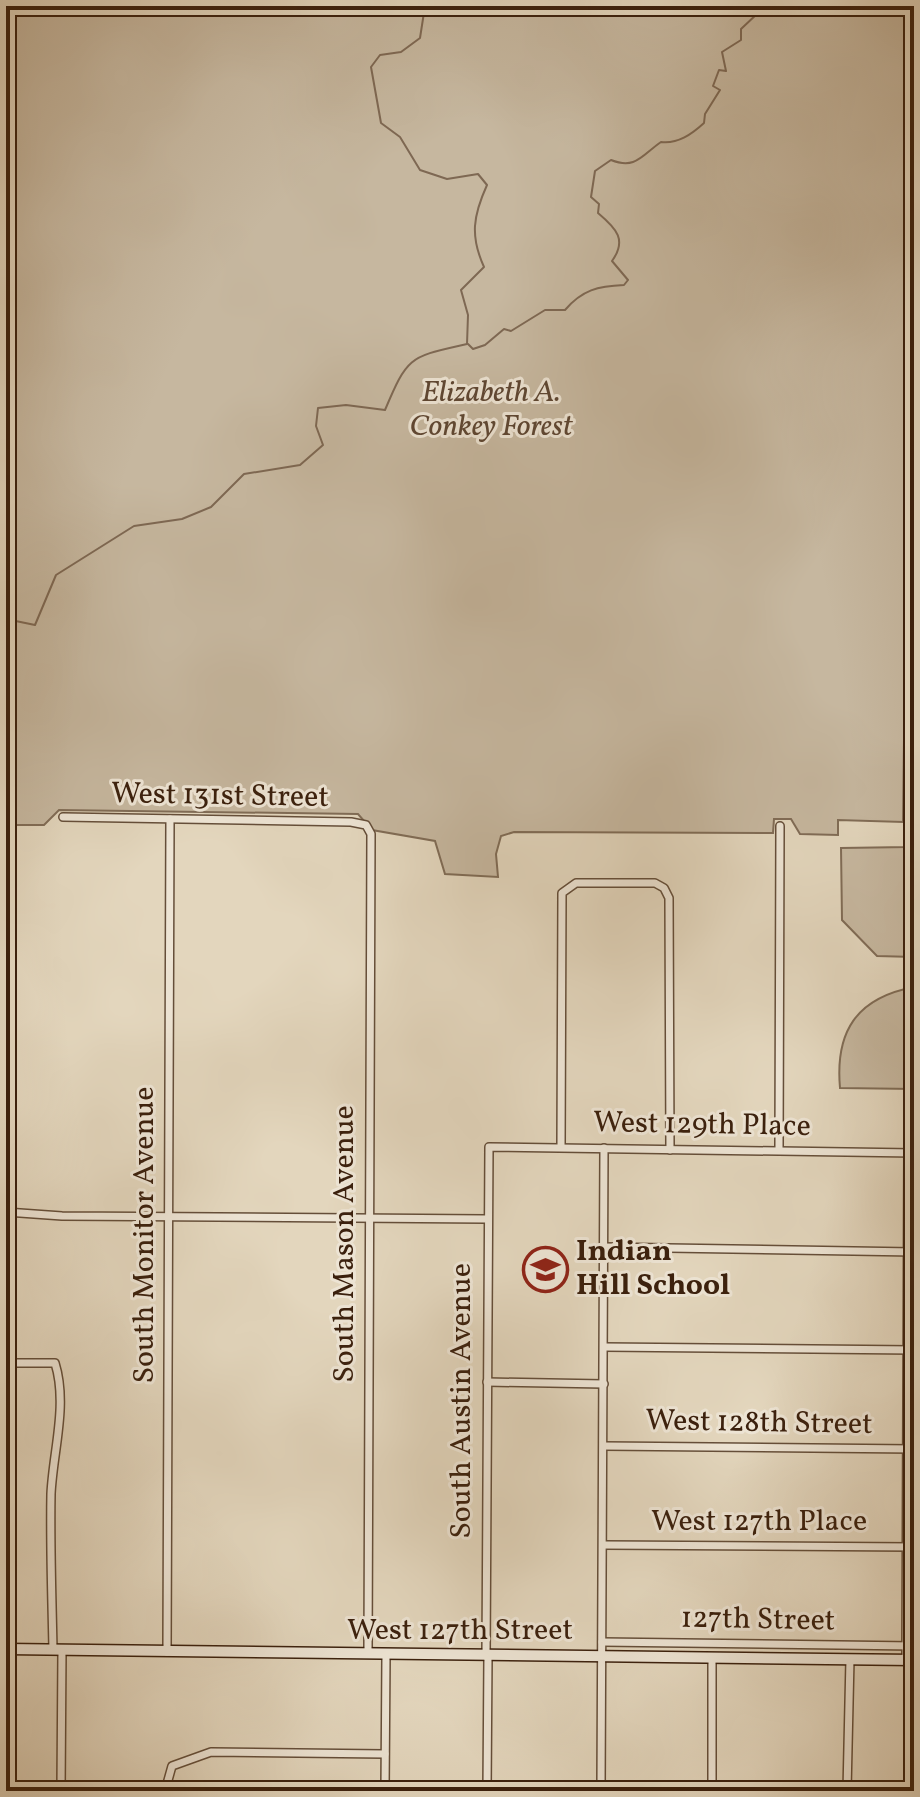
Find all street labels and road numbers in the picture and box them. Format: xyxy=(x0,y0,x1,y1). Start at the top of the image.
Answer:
street label: West 131st Street xyxy=(111,773,329,819)
street label: South Monitor Avenue xyxy=(124,1087,166,1383)
street label: West 129th Place xyxy=(593,1102,811,1148)
street label: South Mason Avenue xyxy=(324,1105,366,1383)
street label: South Austin Avenue xyxy=(441,1263,483,1539)
street label: West 128th Street xyxy=(645,1400,873,1446)
street label: West 127th Place xyxy=(651,1501,867,1543)
street label: 127th Street xyxy=(680,1598,836,1642)
street label: West 127th Street xyxy=(347,1610,573,1652)

